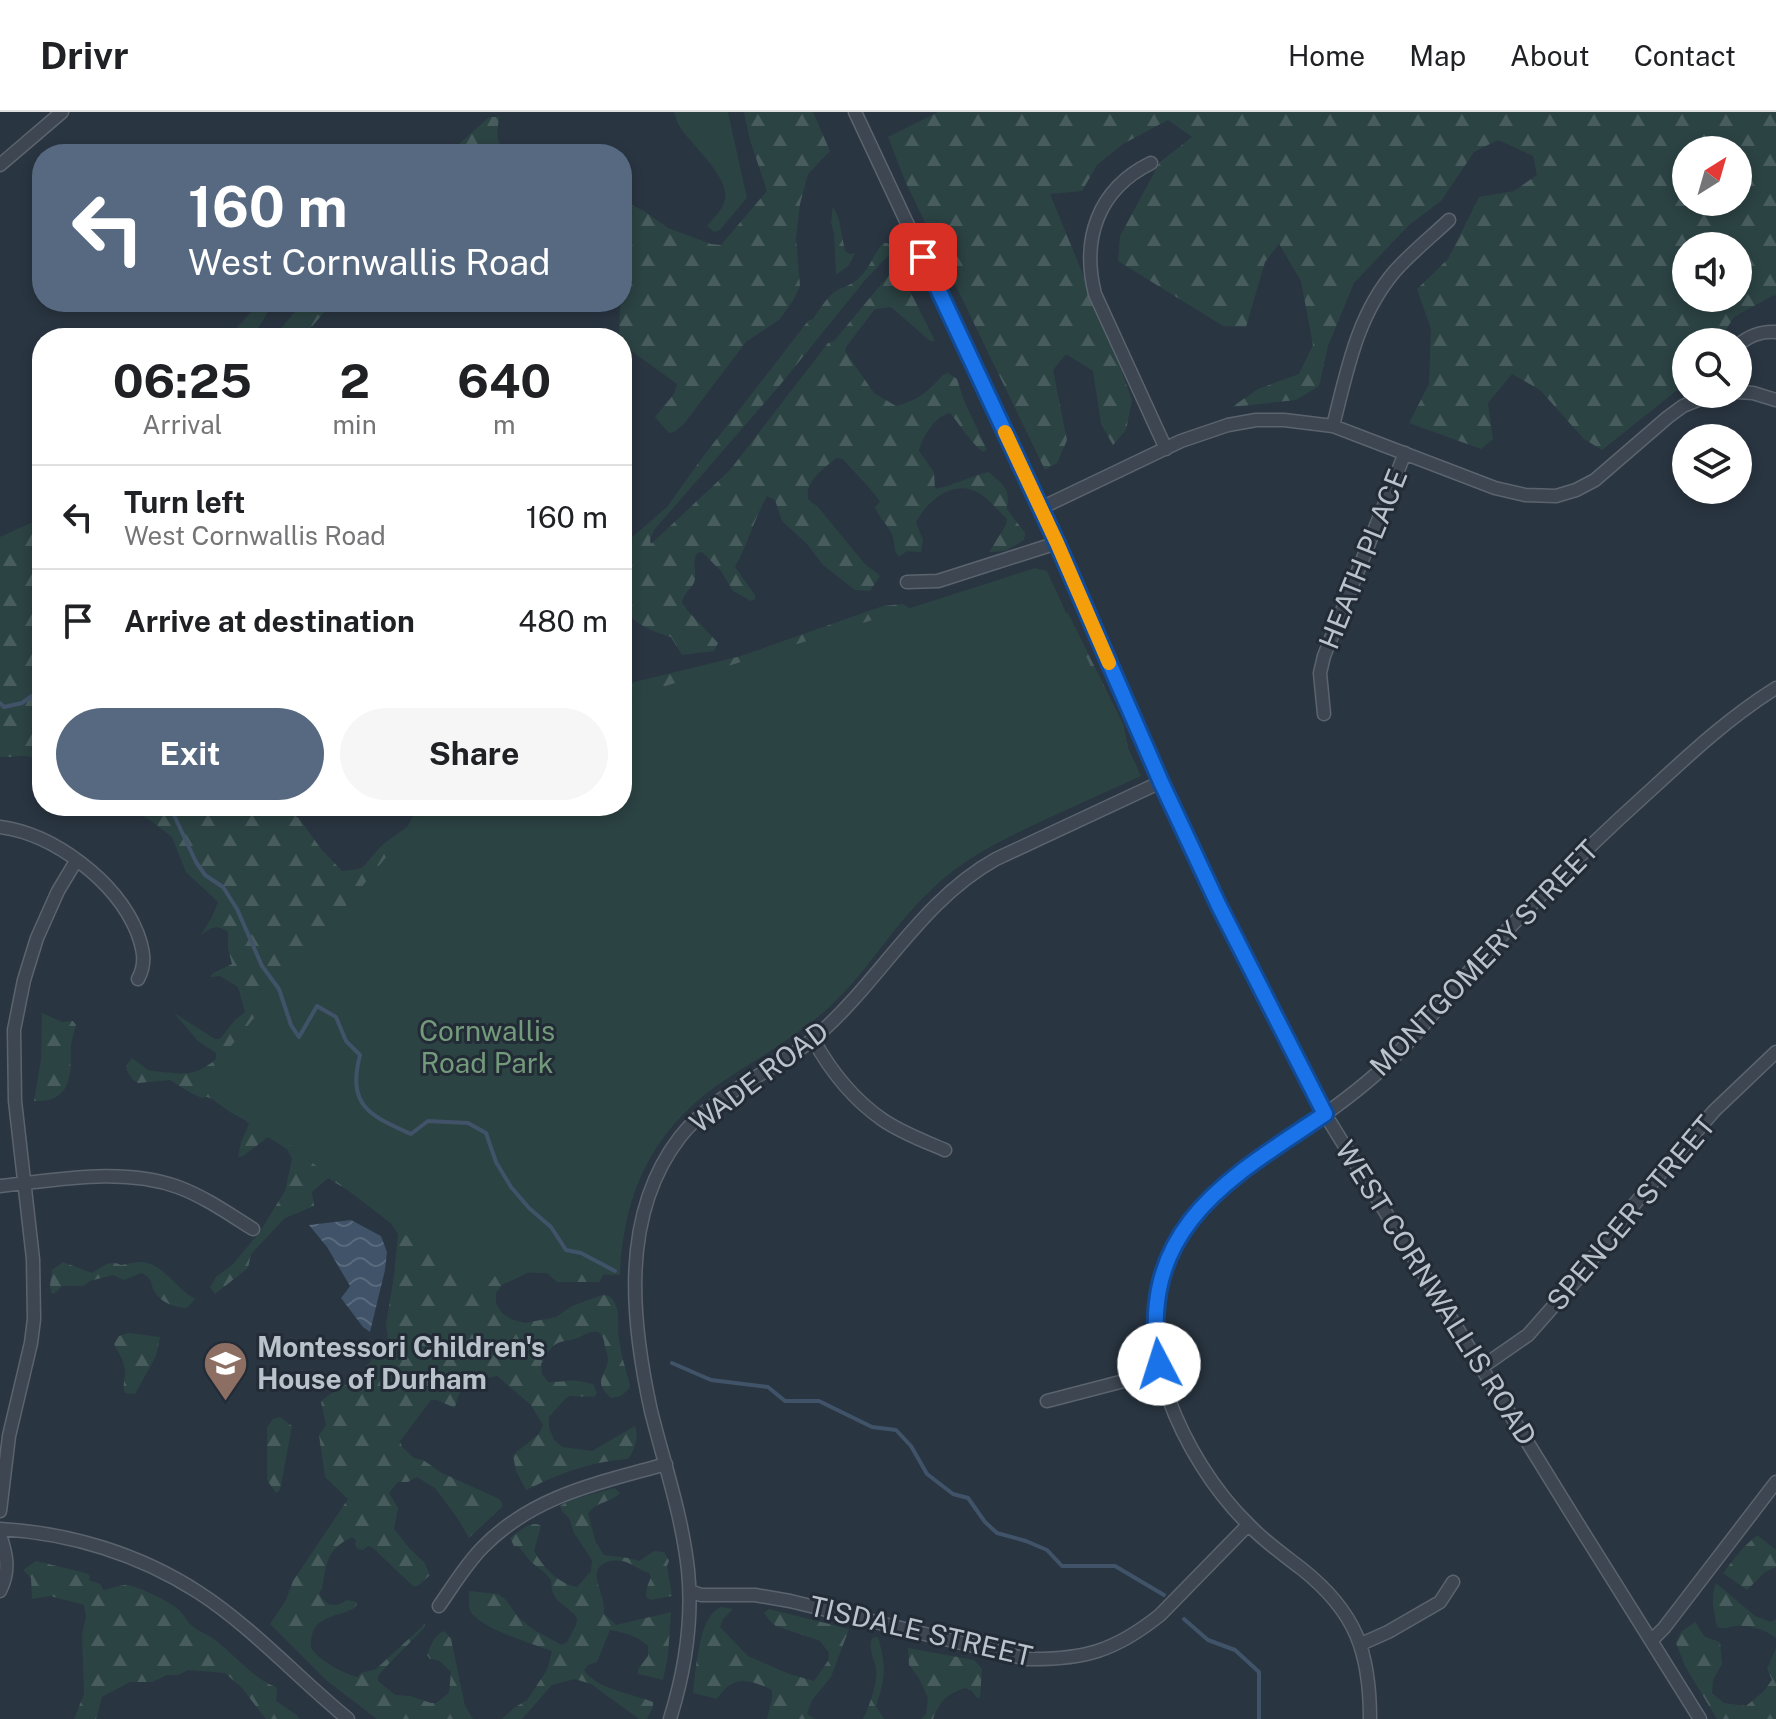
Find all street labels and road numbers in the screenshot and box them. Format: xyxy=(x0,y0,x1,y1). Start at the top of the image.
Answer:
street label: HEATH PLACE xyxy=(1311,464,1414,653)
street label: MONTGOMERY STREET xyxy=(1363,833,1605,1082)
street label: WADE ROAD xyxy=(683,1014,834,1139)
street label: SPENCER STREET xyxy=(1540,1109,1722,1317)
street label: WEST CORNWALLIS ROAD xyxy=(1329,1135,1544,1451)
street label: TISDALE STREET xyxy=(806,1589,1036,1672)

